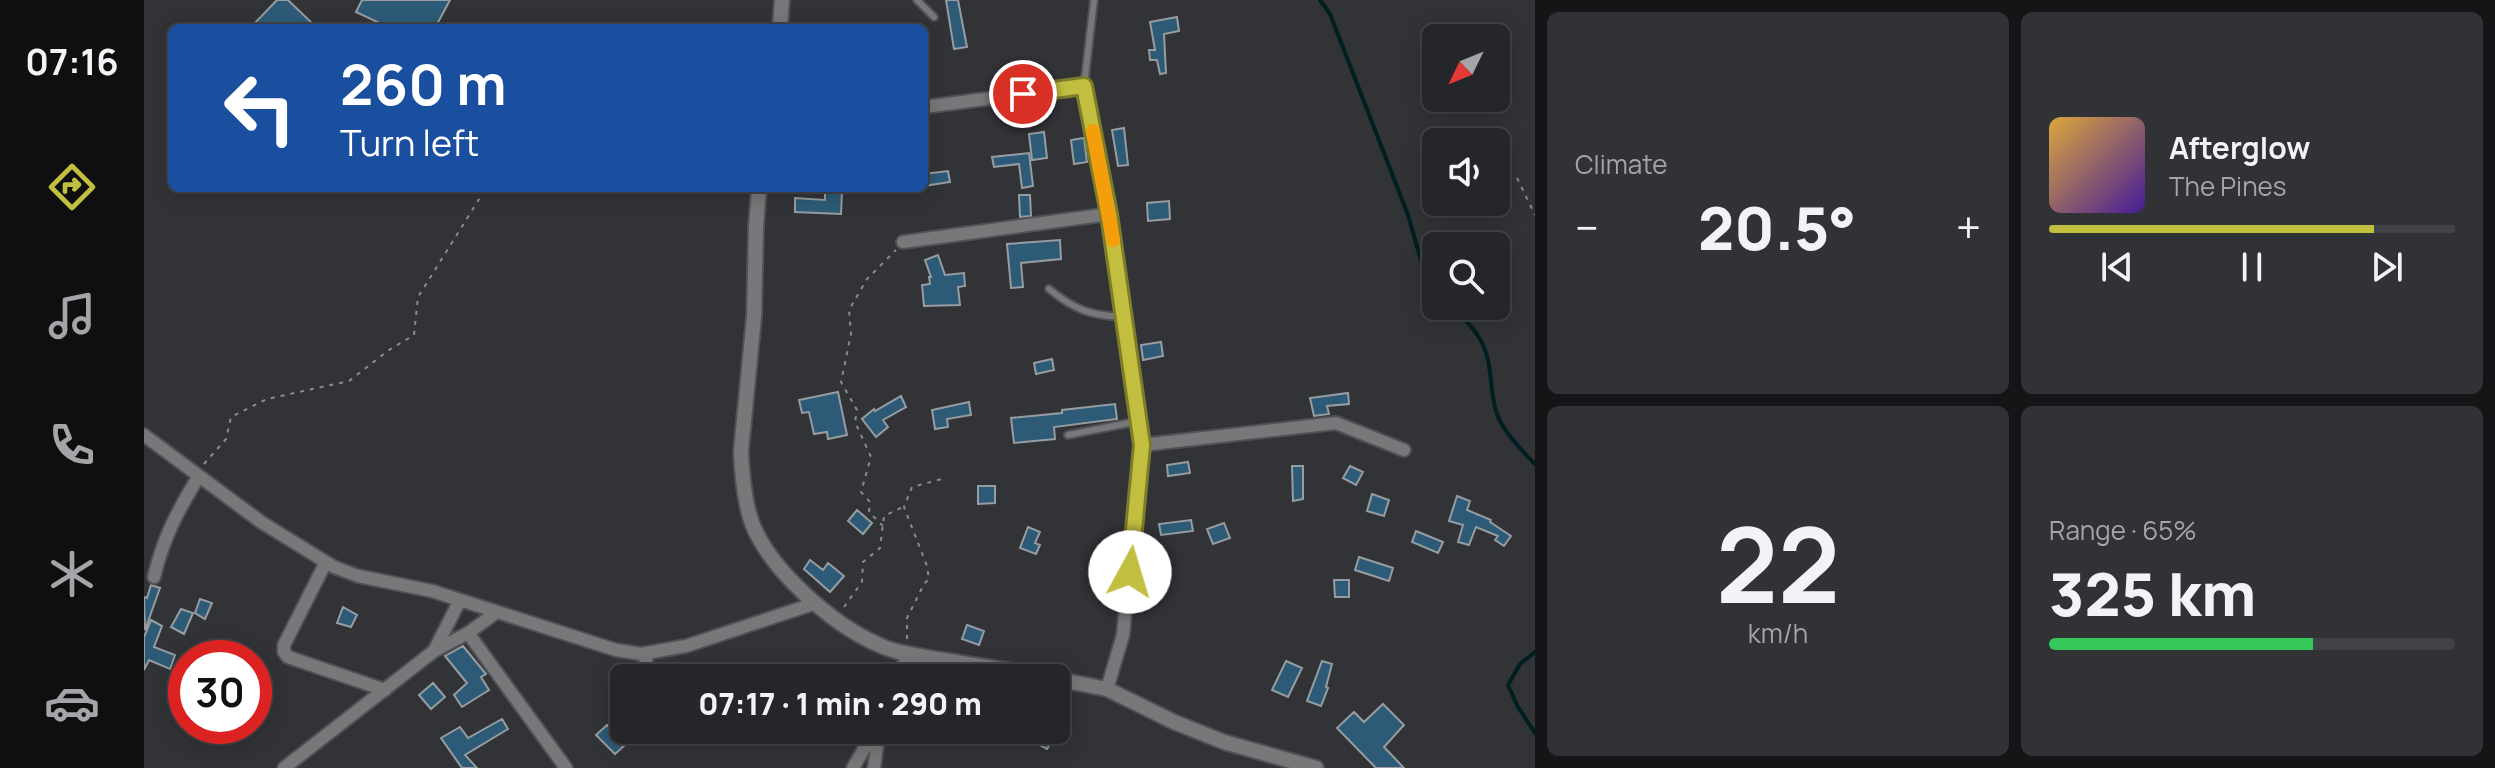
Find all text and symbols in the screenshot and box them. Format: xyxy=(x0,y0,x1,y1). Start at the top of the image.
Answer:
north arrow xyxy=(1422,24,1510,112)
map controls xyxy=(1422,24,1510,320)
text: 07:16 xyxy=(25,37,119,86)
text: 260 m xyxy=(340,45,507,122)
icon: left xyxy=(208,56,312,160)
pin xyxy=(989,60,1057,128)
icon: arrive xyxy=(1001,72,1045,116)
text: Turn left xyxy=(340,118,479,167)
text: Afterglow xyxy=(2169,127,2310,168)
button: sound xyxy=(1422,128,1510,216)
text: Climate xyxy=(1575,146,1667,182)
icon: directions xyxy=(44,159,100,215)
text: The Pines xyxy=(2169,168,2286,204)
text: 20.5° xyxy=(1698,186,1856,268)
text: − xyxy=(1575,197,1599,257)
text: + xyxy=(1956,197,1981,257)
button: search xyxy=(1422,232,1510,320)
icon: previous xyxy=(2095,245,2139,289)
icon: pause xyxy=(2230,245,2274,289)
icon: next xyxy=(2365,245,2409,289)
icon: music xyxy=(44,288,100,344)
icon: phone xyxy=(44,417,100,473)
text: 22 xyxy=(1716,492,1840,634)
text: Range · 65% xyxy=(2049,512,2197,548)
position arrow xyxy=(1088,530,1172,614)
icon: climate xyxy=(44,546,100,602)
text: 325 km xyxy=(2049,552,2256,634)
text: km/h xyxy=(1748,615,1808,651)
speed limit sign: 30 xyxy=(168,640,272,744)
icon: car xyxy=(44,675,100,731)
text: 07:17 · 1 min · 290 m xyxy=(698,683,982,724)

